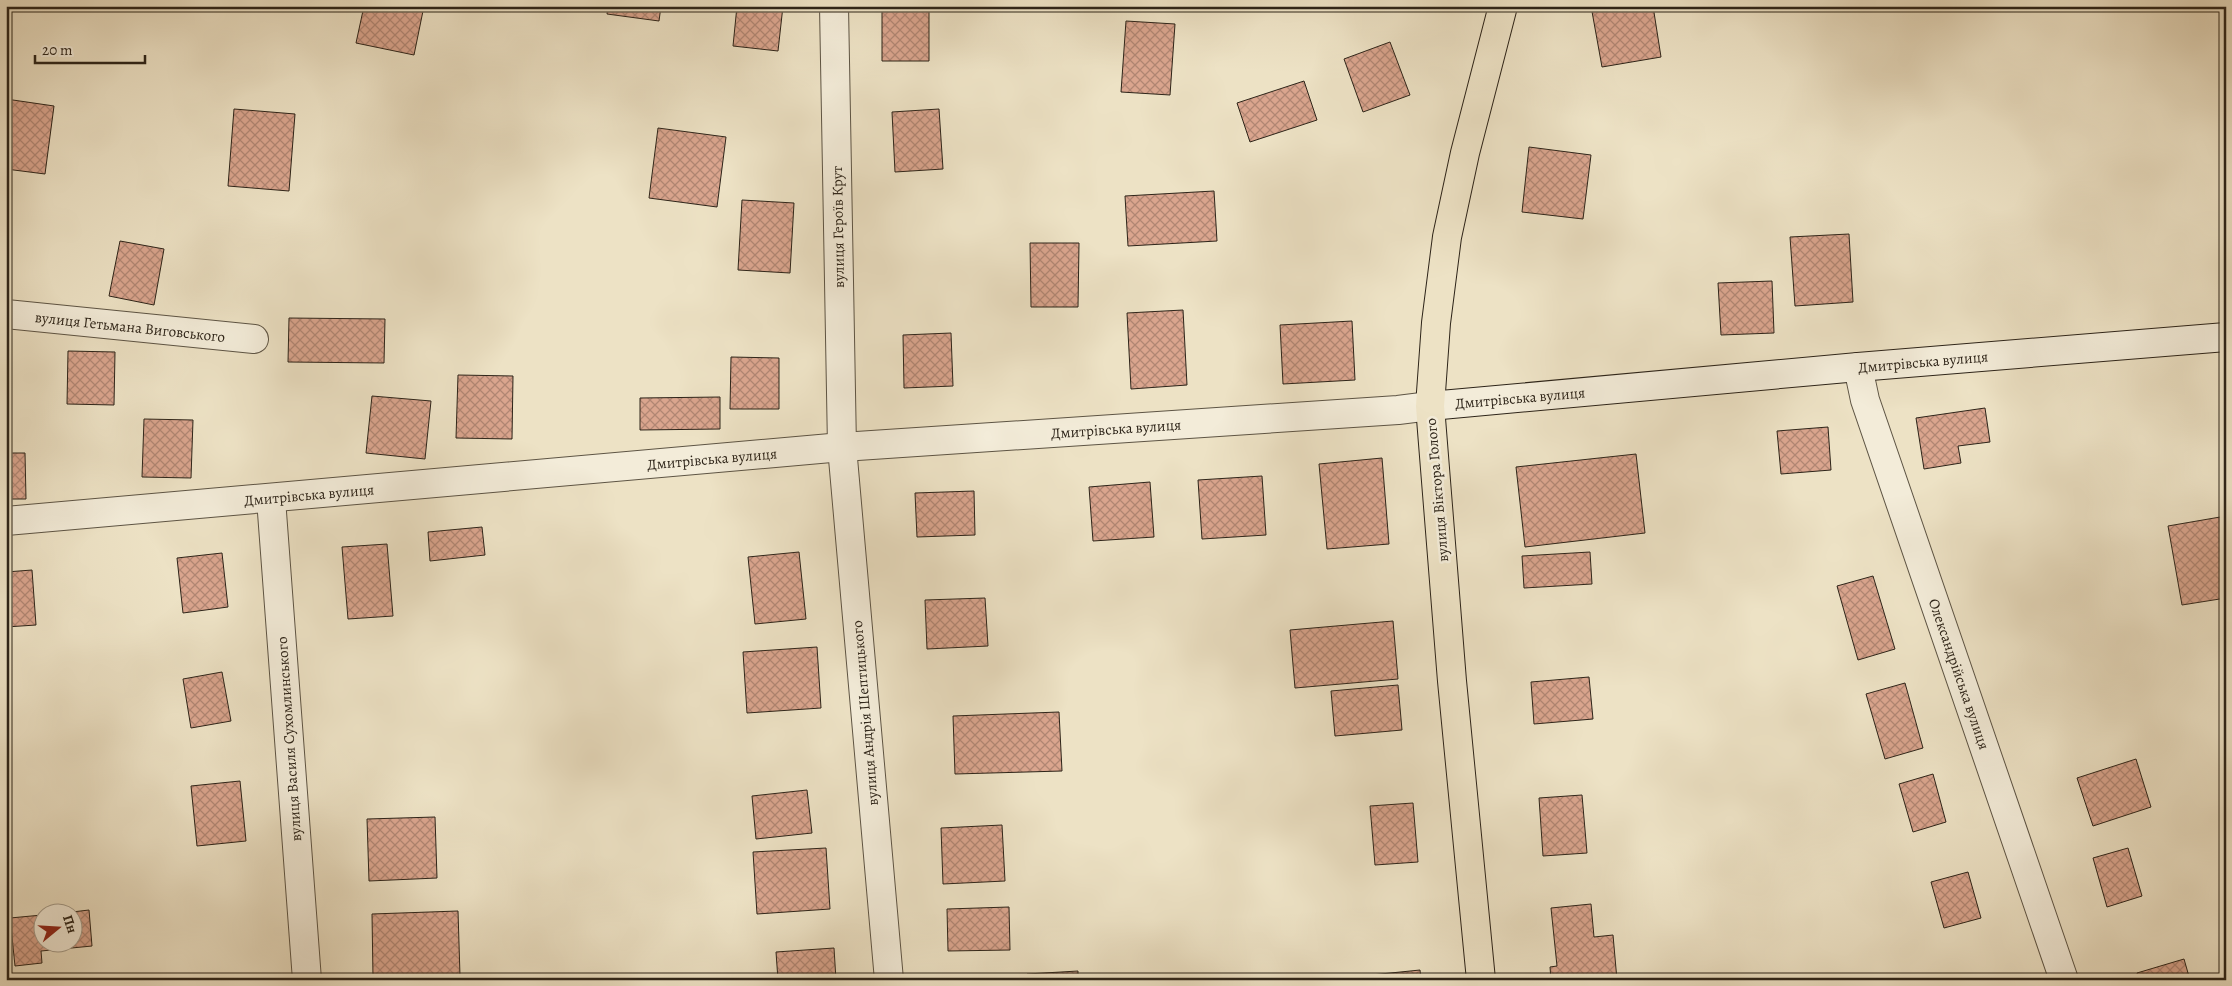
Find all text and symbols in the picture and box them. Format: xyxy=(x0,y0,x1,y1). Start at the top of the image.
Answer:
scale bar xyxy=(35,32,145,64)
text: 20 m xyxy=(42,40,73,60)
street label: вулиця Героїв Крут xyxy=(827,165,849,288)
street label: вулиця Гетьмана Виговського xyxy=(34,307,226,347)
street label: Дмитрівська вулиця xyxy=(1857,346,1989,378)
street label: Дмитрівська вулиця xyxy=(1454,382,1586,414)
street label: Дмитрівська вулиця xyxy=(1050,414,1182,444)
street label: вулиця Віктора Голого xyxy=(1421,417,1453,563)
street label: Дмитрівська вулиця xyxy=(646,443,778,475)
street label: Дмитрівська вулиця xyxy=(243,479,375,511)
street label: Олександрійська вулиця xyxy=(1924,596,1994,752)
street label: вулиця Андрія Шептицького xyxy=(847,620,883,806)
street label: вулиця Василя Сухомлинського xyxy=(272,636,306,842)
north arrow xyxy=(32,904,82,954)
text: Пн xyxy=(58,912,82,936)

